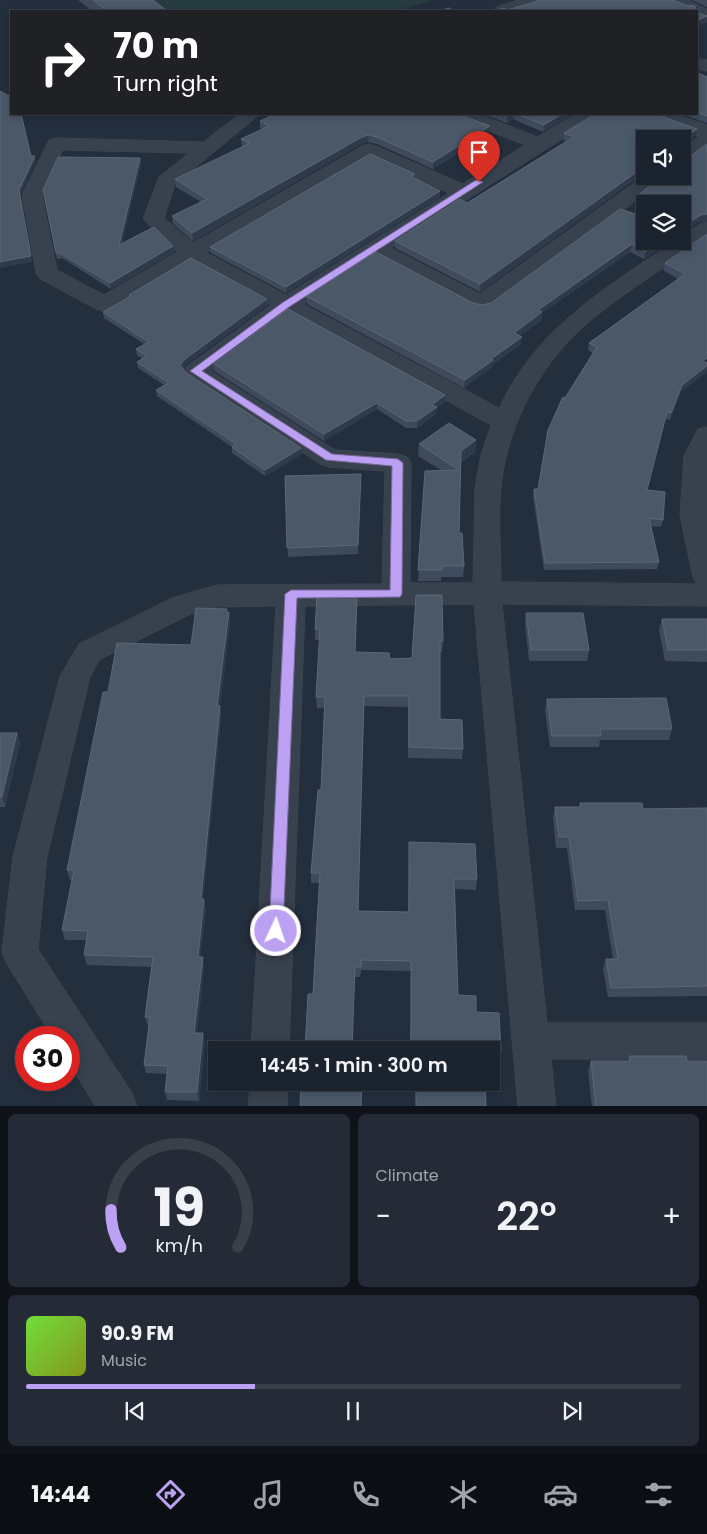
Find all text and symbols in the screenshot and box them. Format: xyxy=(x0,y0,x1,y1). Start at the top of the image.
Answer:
text: 70 m xyxy=(113,21,199,70)
icon: right xyxy=(30,30,95,95)
text: Turn right xyxy=(113,68,218,99)
map controls xyxy=(636,130,691,250)
button: sound xyxy=(636,130,691,185)
pin xyxy=(458,131,500,182)
icon: arrive xyxy=(465,138,493,166)
button: layers xyxy=(636,195,691,250)
position arrow xyxy=(249,904,301,956)
speed limit sign: 30 xyxy=(15,1026,80,1091)
text: 14:45 · 1 min · 300 m xyxy=(260,1052,448,1079)
text: Climate xyxy=(376,1164,439,1187)
text: 19 xyxy=(153,1171,205,1244)
text: 22° xyxy=(496,1190,557,1243)
text: − xyxy=(376,1197,391,1236)
text: + xyxy=(662,1197,681,1236)
text: km/h xyxy=(155,1233,203,1258)
text: 90.9 FM xyxy=(101,1320,174,1347)
text: Music xyxy=(101,1349,147,1372)
icon: previous xyxy=(121,1397,149,1425)
icon: pause xyxy=(339,1397,367,1425)
icon: next xyxy=(558,1397,586,1425)
icon: directions xyxy=(153,1477,188,1512)
icon: music xyxy=(251,1477,286,1512)
icon: phone xyxy=(348,1477,383,1512)
icon: climate xyxy=(446,1477,481,1512)
icon: car xyxy=(543,1477,578,1512)
icon: filters xyxy=(641,1477,676,1512)
text: 14:44 xyxy=(31,1479,90,1510)

